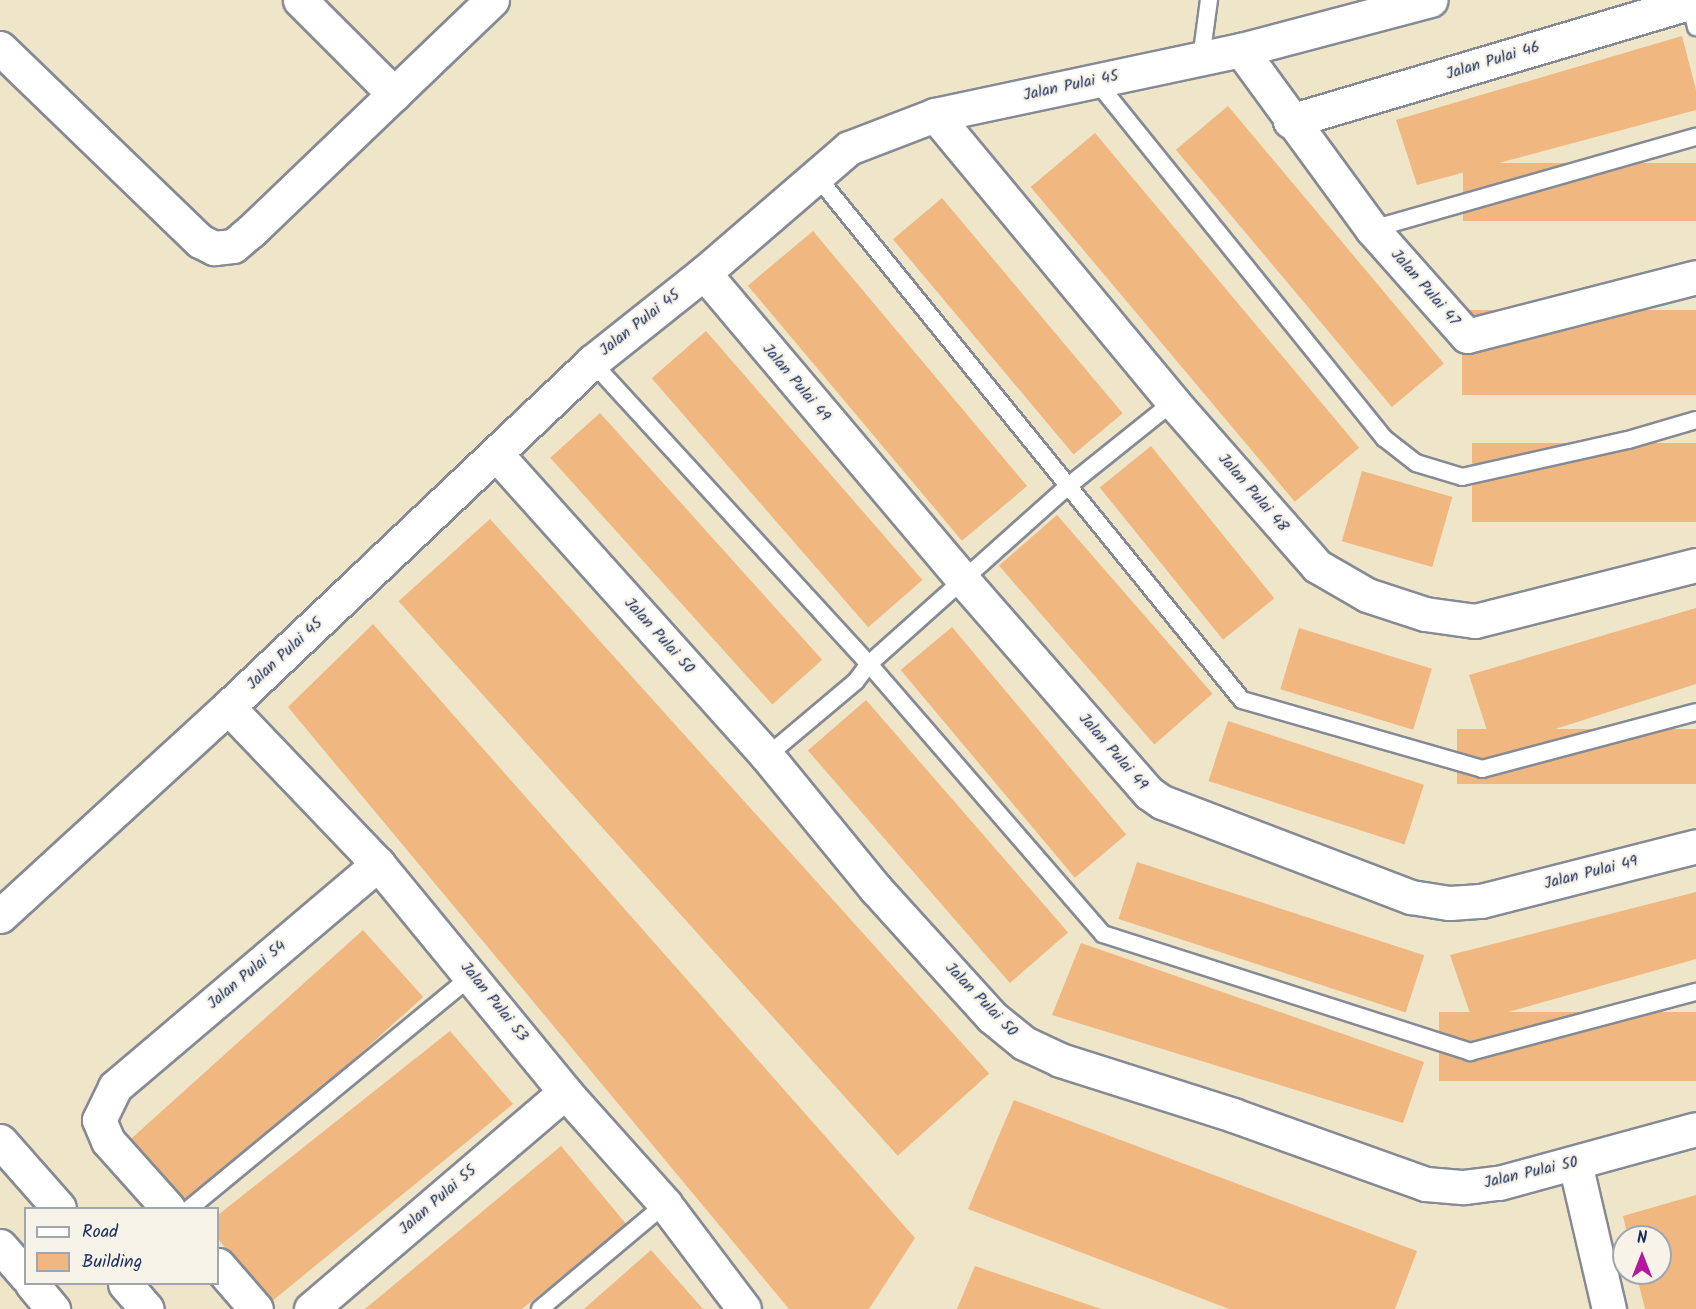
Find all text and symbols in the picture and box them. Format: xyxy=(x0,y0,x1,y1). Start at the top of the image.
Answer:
street label: Jalan Pulai 46 xyxy=(1444,38,1542,84)
street label: Jalan Pulai 45 xyxy=(1022,67,1120,105)
street label: Jalan Pulai 47 xyxy=(1386,246,1464,330)
street label: Jalan Pulai 45 xyxy=(596,286,684,360)
street label: Jalan Pulai 49 xyxy=(758,340,834,426)
street label: Jalan Pulai 48 xyxy=(1214,450,1292,536)
street label: Jalan Pulai 50 xyxy=(620,594,698,678)
street label: Jalan Pulai 45 xyxy=(243,614,327,694)
street label: Jalan Pulai 49 xyxy=(1074,709,1152,795)
street label: Jalan Pulai 49 xyxy=(1542,852,1640,894)
street label: Jalan Pulai 54 xyxy=(204,937,290,1013)
street label: Jalan Pulai 53 xyxy=(456,958,532,1046)
street label: Jalan Pulai 50 xyxy=(941,959,1021,1041)
street label: Jalan Pulai 50 xyxy=(1482,1153,1580,1193)
street label: Jalan Pulai 55 xyxy=(395,1161,481,1239)
legend xyxy=(24,1207,219,1285)
text: Road xyxy=(82,1218,118,1247)
north arrow xyxy=(1612,1225,1672,1285)
text: N xyxy=(1637,1226,1647,1251)
text: Building xyxy=(82,1248,142,1277)

